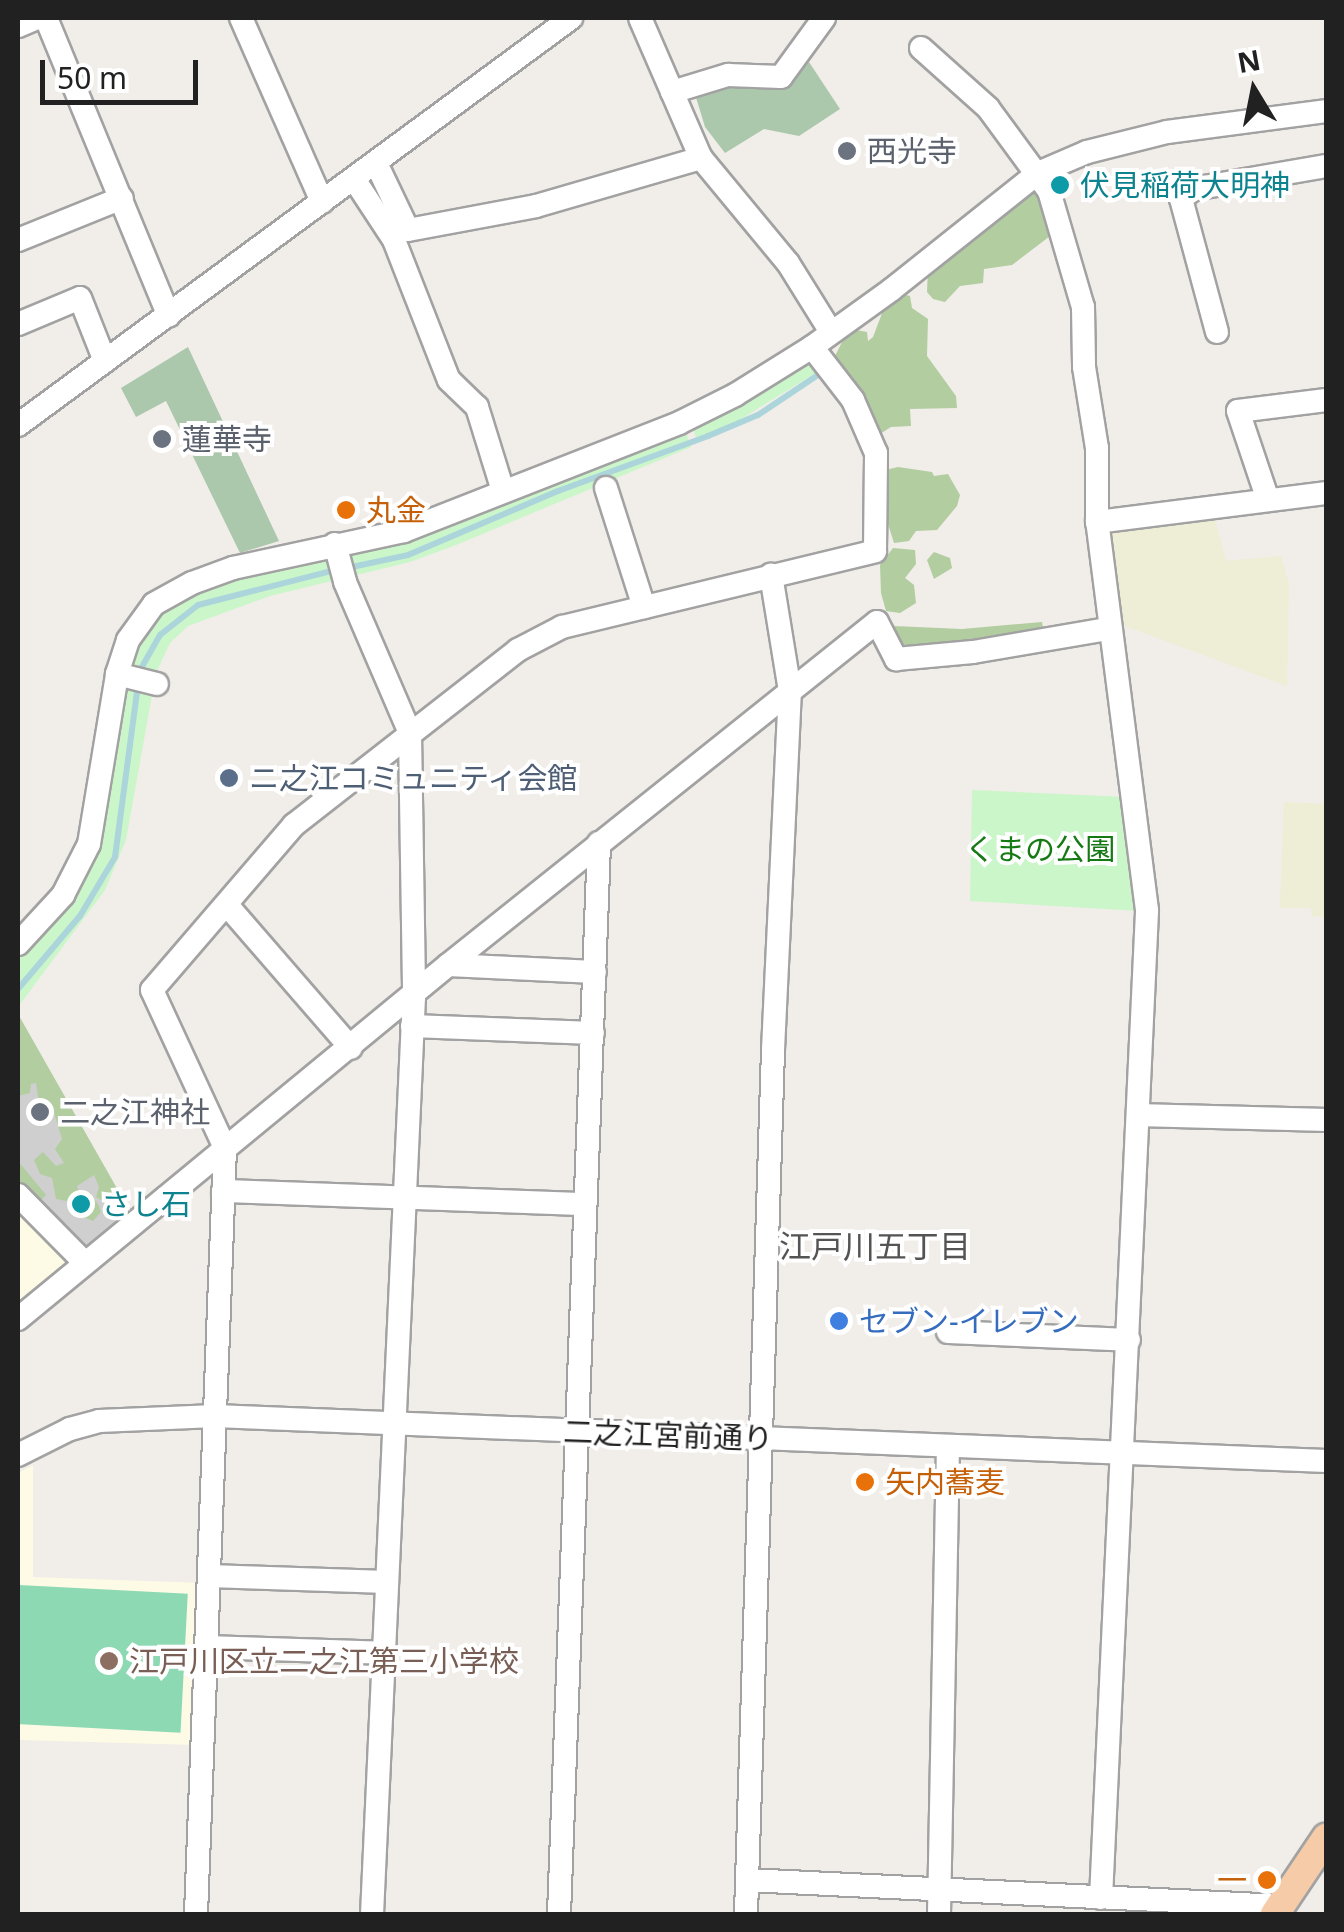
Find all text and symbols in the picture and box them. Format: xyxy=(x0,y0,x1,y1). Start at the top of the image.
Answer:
scale bar xyxy=(45,40,202,102)
north arrow xyxy=(1204,40,1304,140)
text: N xyxy=(1234,40,1263,81)
text: 50 m xyxy=(57,57,127,98)
place label: 西光寺 xyxy=(867,133,957,169)
marker: 西光寺 xyxy=(836,140,858,162)
place label: 伏見稲荷大明神 xyxy=(1080,167,1290,203)
marker: 伏見稲荷大明神 xyxy=(1049,174,1071,196)
place label: 蓮華寺 xyxy=(182,421,272,457)
marker: 蓮華寺 xyxy=(151,428,173,450)
place label: 丸金 xyxy=(366,492,426,528)
marker: 丸金 xyxy=(335,499,357,521)
place label: ニ之江コミュニティ会館 xyxy=(249,760,579,796)
marker: ニ之江コミュニティ会館 xyxy=(218,767,240,789)
park label: くまの公園 xyxy=(965,831,1115,867)
place label: 二之江神社 xyxy=(60,1094,210,1130)
marker: 二之江神社 xyxy=(29,1101,51,1123)
place label: さし石 xyxy=(101,1186,191,1222)
marker: さし石 xyxy=(70,1193,92,1215)
district label: 江戸川五丁目 xyxy=(779,1227,971,1265)
place label: セブン-イレブン xyxy=(859,1303,1079,1339)
marker: セブン-イレブン xyxy=(828,1310,850,1332)
street label: 二之江宮前通り xyxy=(562,1413,774,1457)
place label: 矢内蕎麦 xyxy=(885,1464,1005,1500)
marker: 矢内蕎麦 xyxy=(854,1471,876,1493)
place label: 江戸川区立二之江第三小学校 xyxy=(129,1643,519,1679)
marker: 江戸川区立二之江第三小学校 xyxy=(98,1650,120,1672)
place label: 一 xyxy=(1217,1862,1247,1898)
marker: 一 xyxy=(1256,1869,1278,1891)

